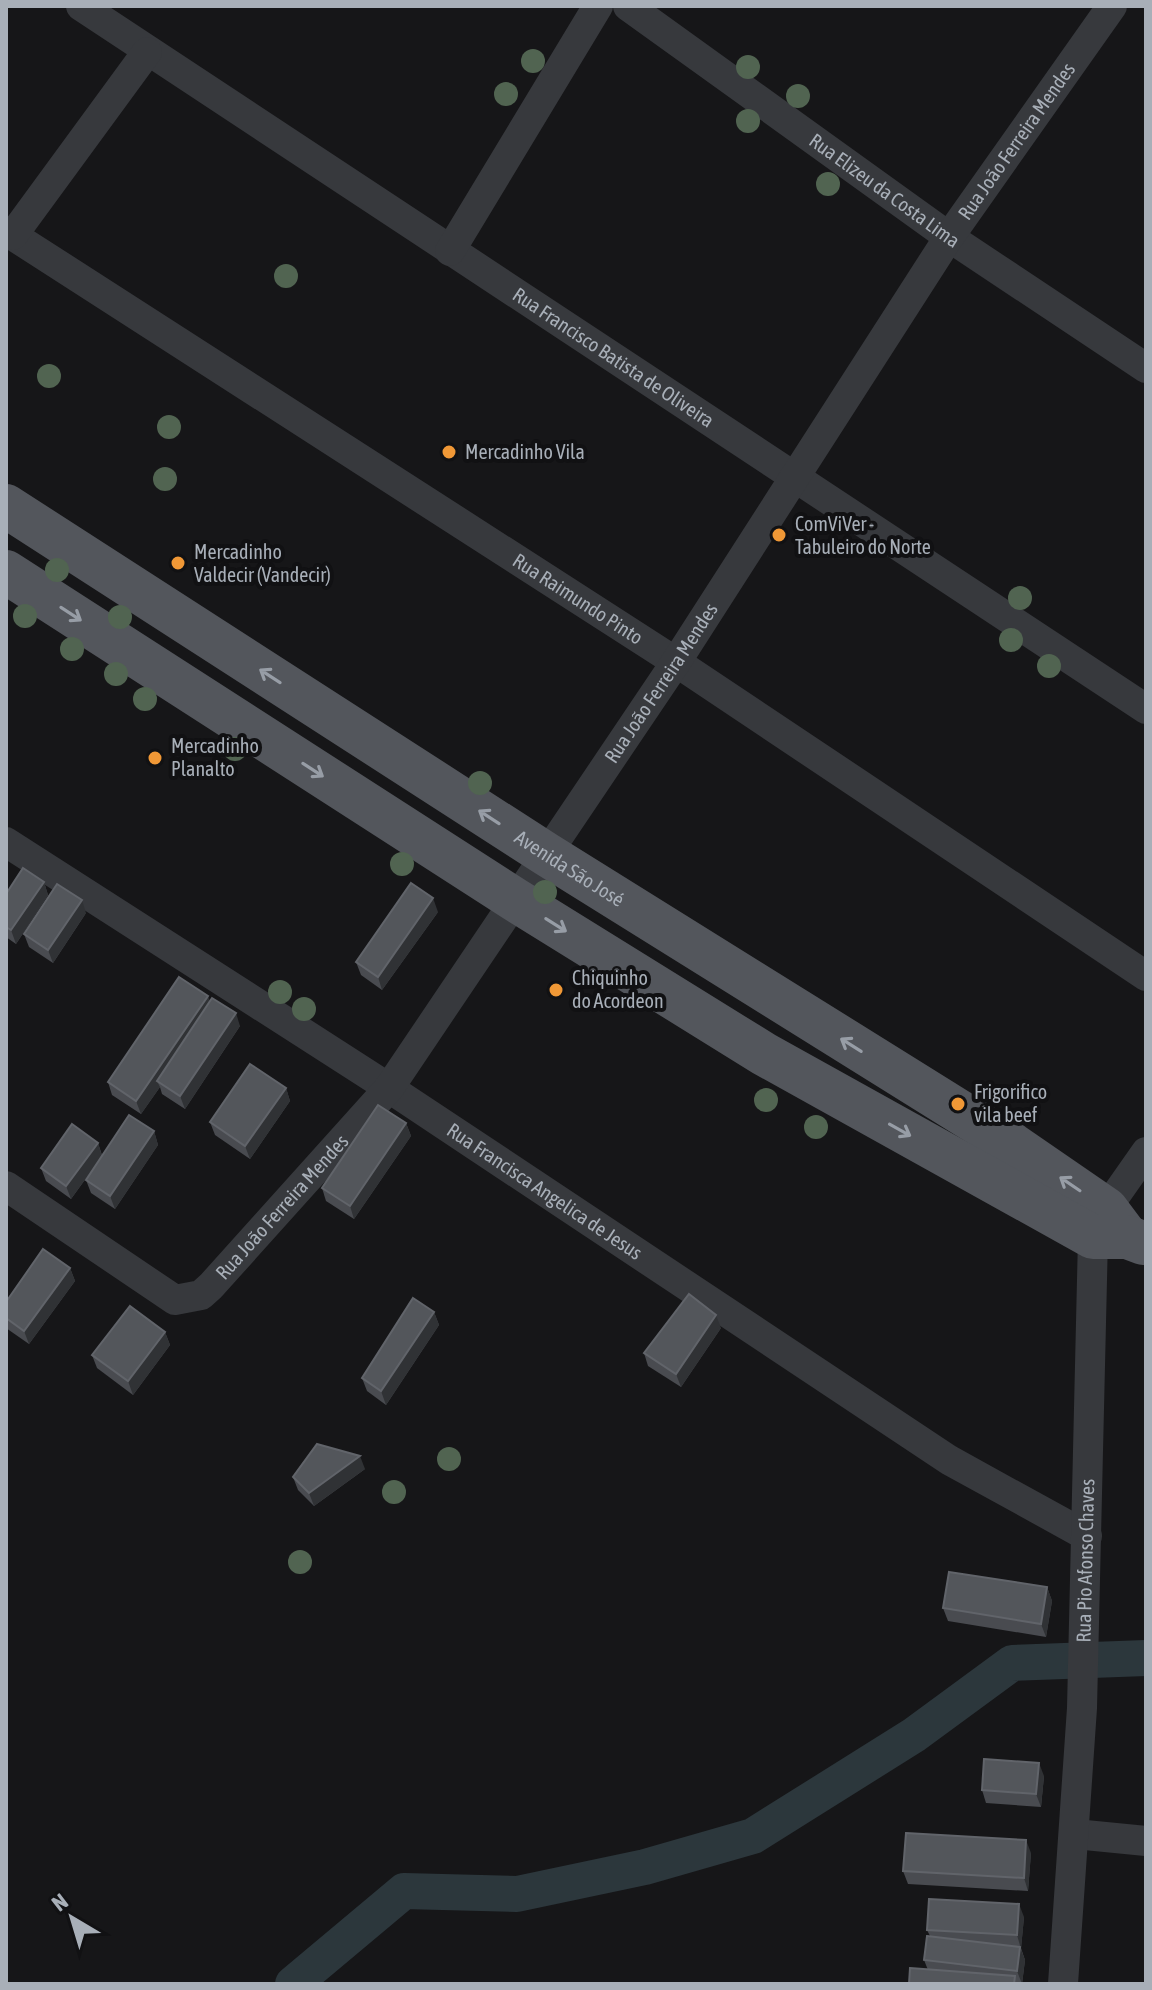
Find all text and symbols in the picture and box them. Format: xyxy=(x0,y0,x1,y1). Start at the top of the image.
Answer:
street label: Rua João Ferreira Mendes xyxy=(953,58,1079,224)
street label: Rua Elizeu da Costa Lima xyxy=(805,128,964,252)
street label: Rua Francisco Batista de Oliveira xyxy=(509,282,719,432)
place label: Mercadinho Vila xyxy=(465,440,585,463)
marker: Mercadinho Vila xyxy=(440,443,458,461)
place label: ComViVer - Tabuleiro do Norte xyxy=(795,512,931,558)
marker: ComViVer - Tabuleiro do Norte xyxy=(770,526,788,544)
place label: Mercadinho Valdecir (Vandecir) xyxy=(194,540,331,586)
street label: Rua Raimundo Pinto xyxy=(509,548,647,649)
marker: Mercadinho Valdecir (Vandecir) xyxy=(169,554,187,572)
street label: Rua João Ferreira Mendes xyxy=(600,599,722,767)
one-way arrow xyxy=(60,606,82,623)
one-way arrow xyxy=(259,668,282,684)
place label: Mercadinho Planalto xyxy=(171,734,259,780)
marker: Mercadinho Planalto xyxy=(146,749,164,767)
one-way arrow xyxy=(302,762,324,779)
one-way arrow xyxy=(478,809,500,826)
street label: Avenida São José xyxy=(511,825,629,911)
one-way arrow xyxy=(544,918,567,934)
place label: Chiquinho do Acordeon xyxy=(572,966,664,1012)
marker: Chiquinho do Acordeon xyxy=(547,981,565,999)
one-way arrow xyxy=(840,1036,863,1052)
place label: Frigorifico vila beef xyxy=(974,1080,1047,1126)
marker: Frigorifico vila beef xyxy=(949,1095,967,1113)
street label: Rua Francisca Angelica de Jesus xyxy=(443,1118,647,1264)
one-way arrow xyxy=(888,1122,911,1138)
street label: Rua João Ferreira Mendes xyxy=(211,1130,353,1284)
one-way arrow xyxy=(1060,1176,1082,1193)
street label: Rua Pio Afonso Chaves xyxy=(1072,1479,1098,1643)
north arrow xyxy=(32,1878,112,1958)
text: N xyxy=(47,1888,73,1916)

